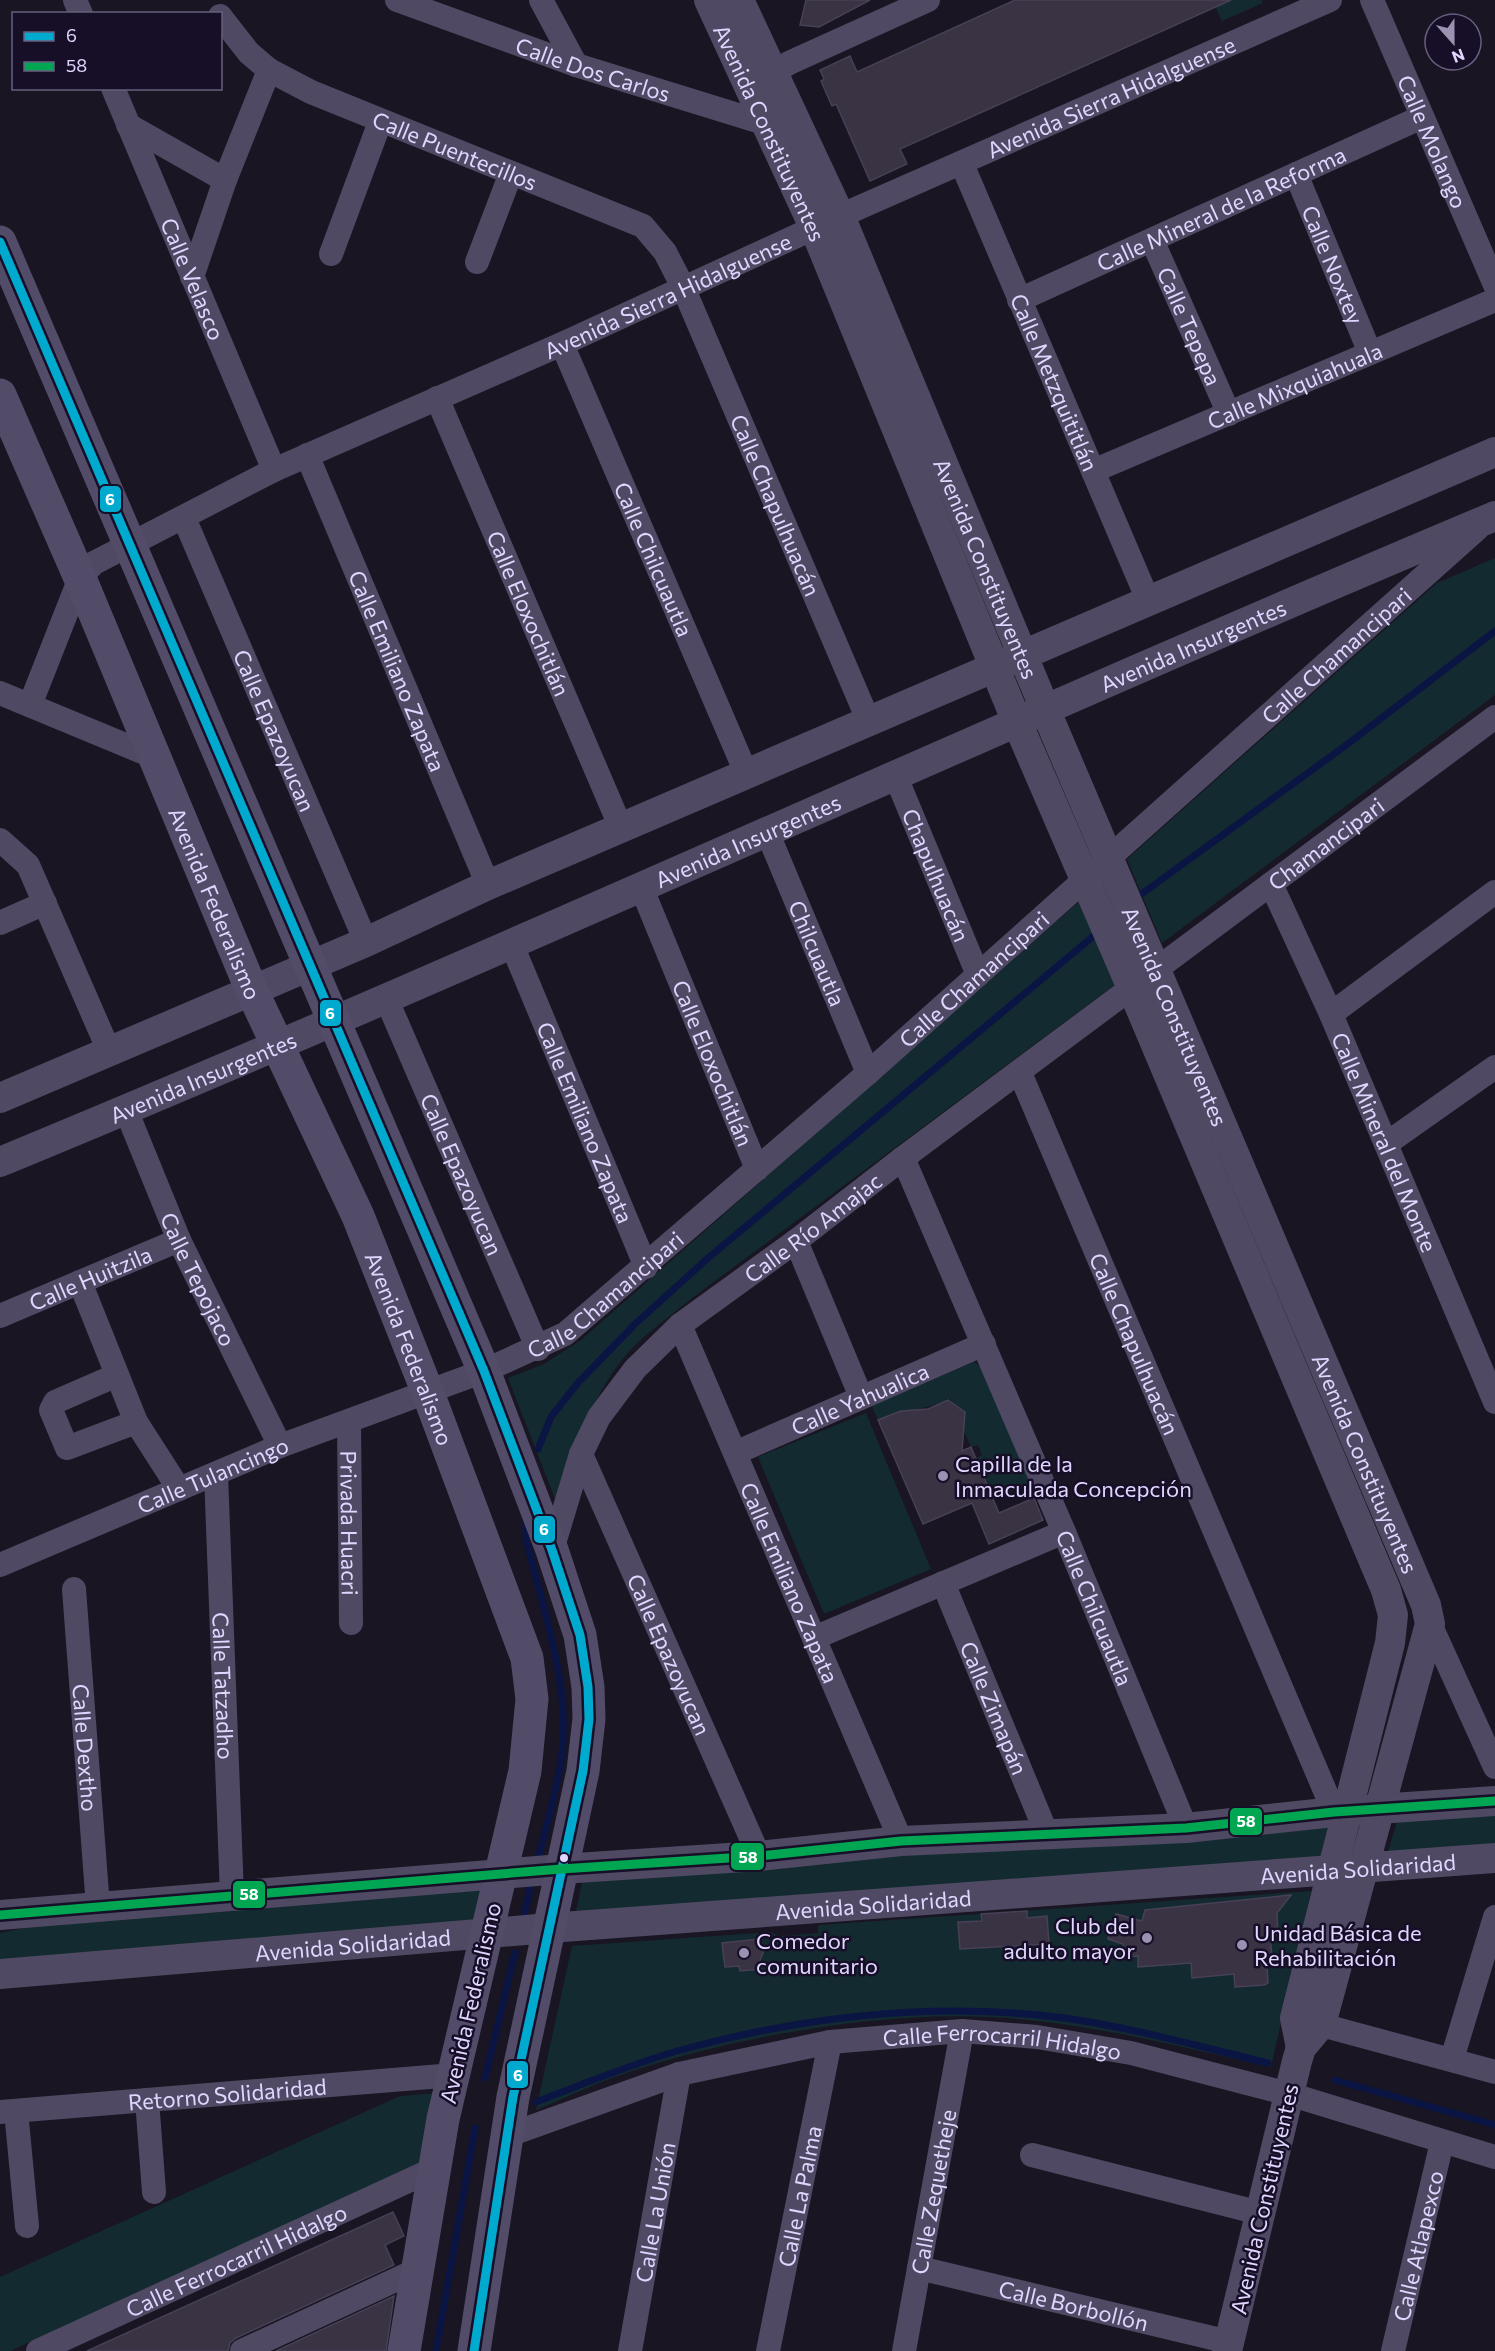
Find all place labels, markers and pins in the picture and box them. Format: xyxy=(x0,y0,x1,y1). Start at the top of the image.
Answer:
place label: Capilla de la Inmaculada Concepción xyxy=(955,1450,1192,1502)
marker: Capilla de la Inmaculada Concepción xyxy=(936,1469,950,1483)
unlabelled marker xyxy=(558,1852,570,1864)
place label: Club del adulto mayor xyxy=(1003,1912,1135,1964)
place label: Unidad Básica de Rehabilitación xyxy=(1254,1919,1422,1971)
place label: Comedor comunitario xyxy=(756,1927,878,1979)
marker: Club del adulto mayor xyxy=(1140,1931,1154,1945)
marker: Unidad Básica de Rehabilitación xyxy=(1235,1938,1249,1952)
marker: Comedor comunitario xyxy=(737,1946,751,1960)

